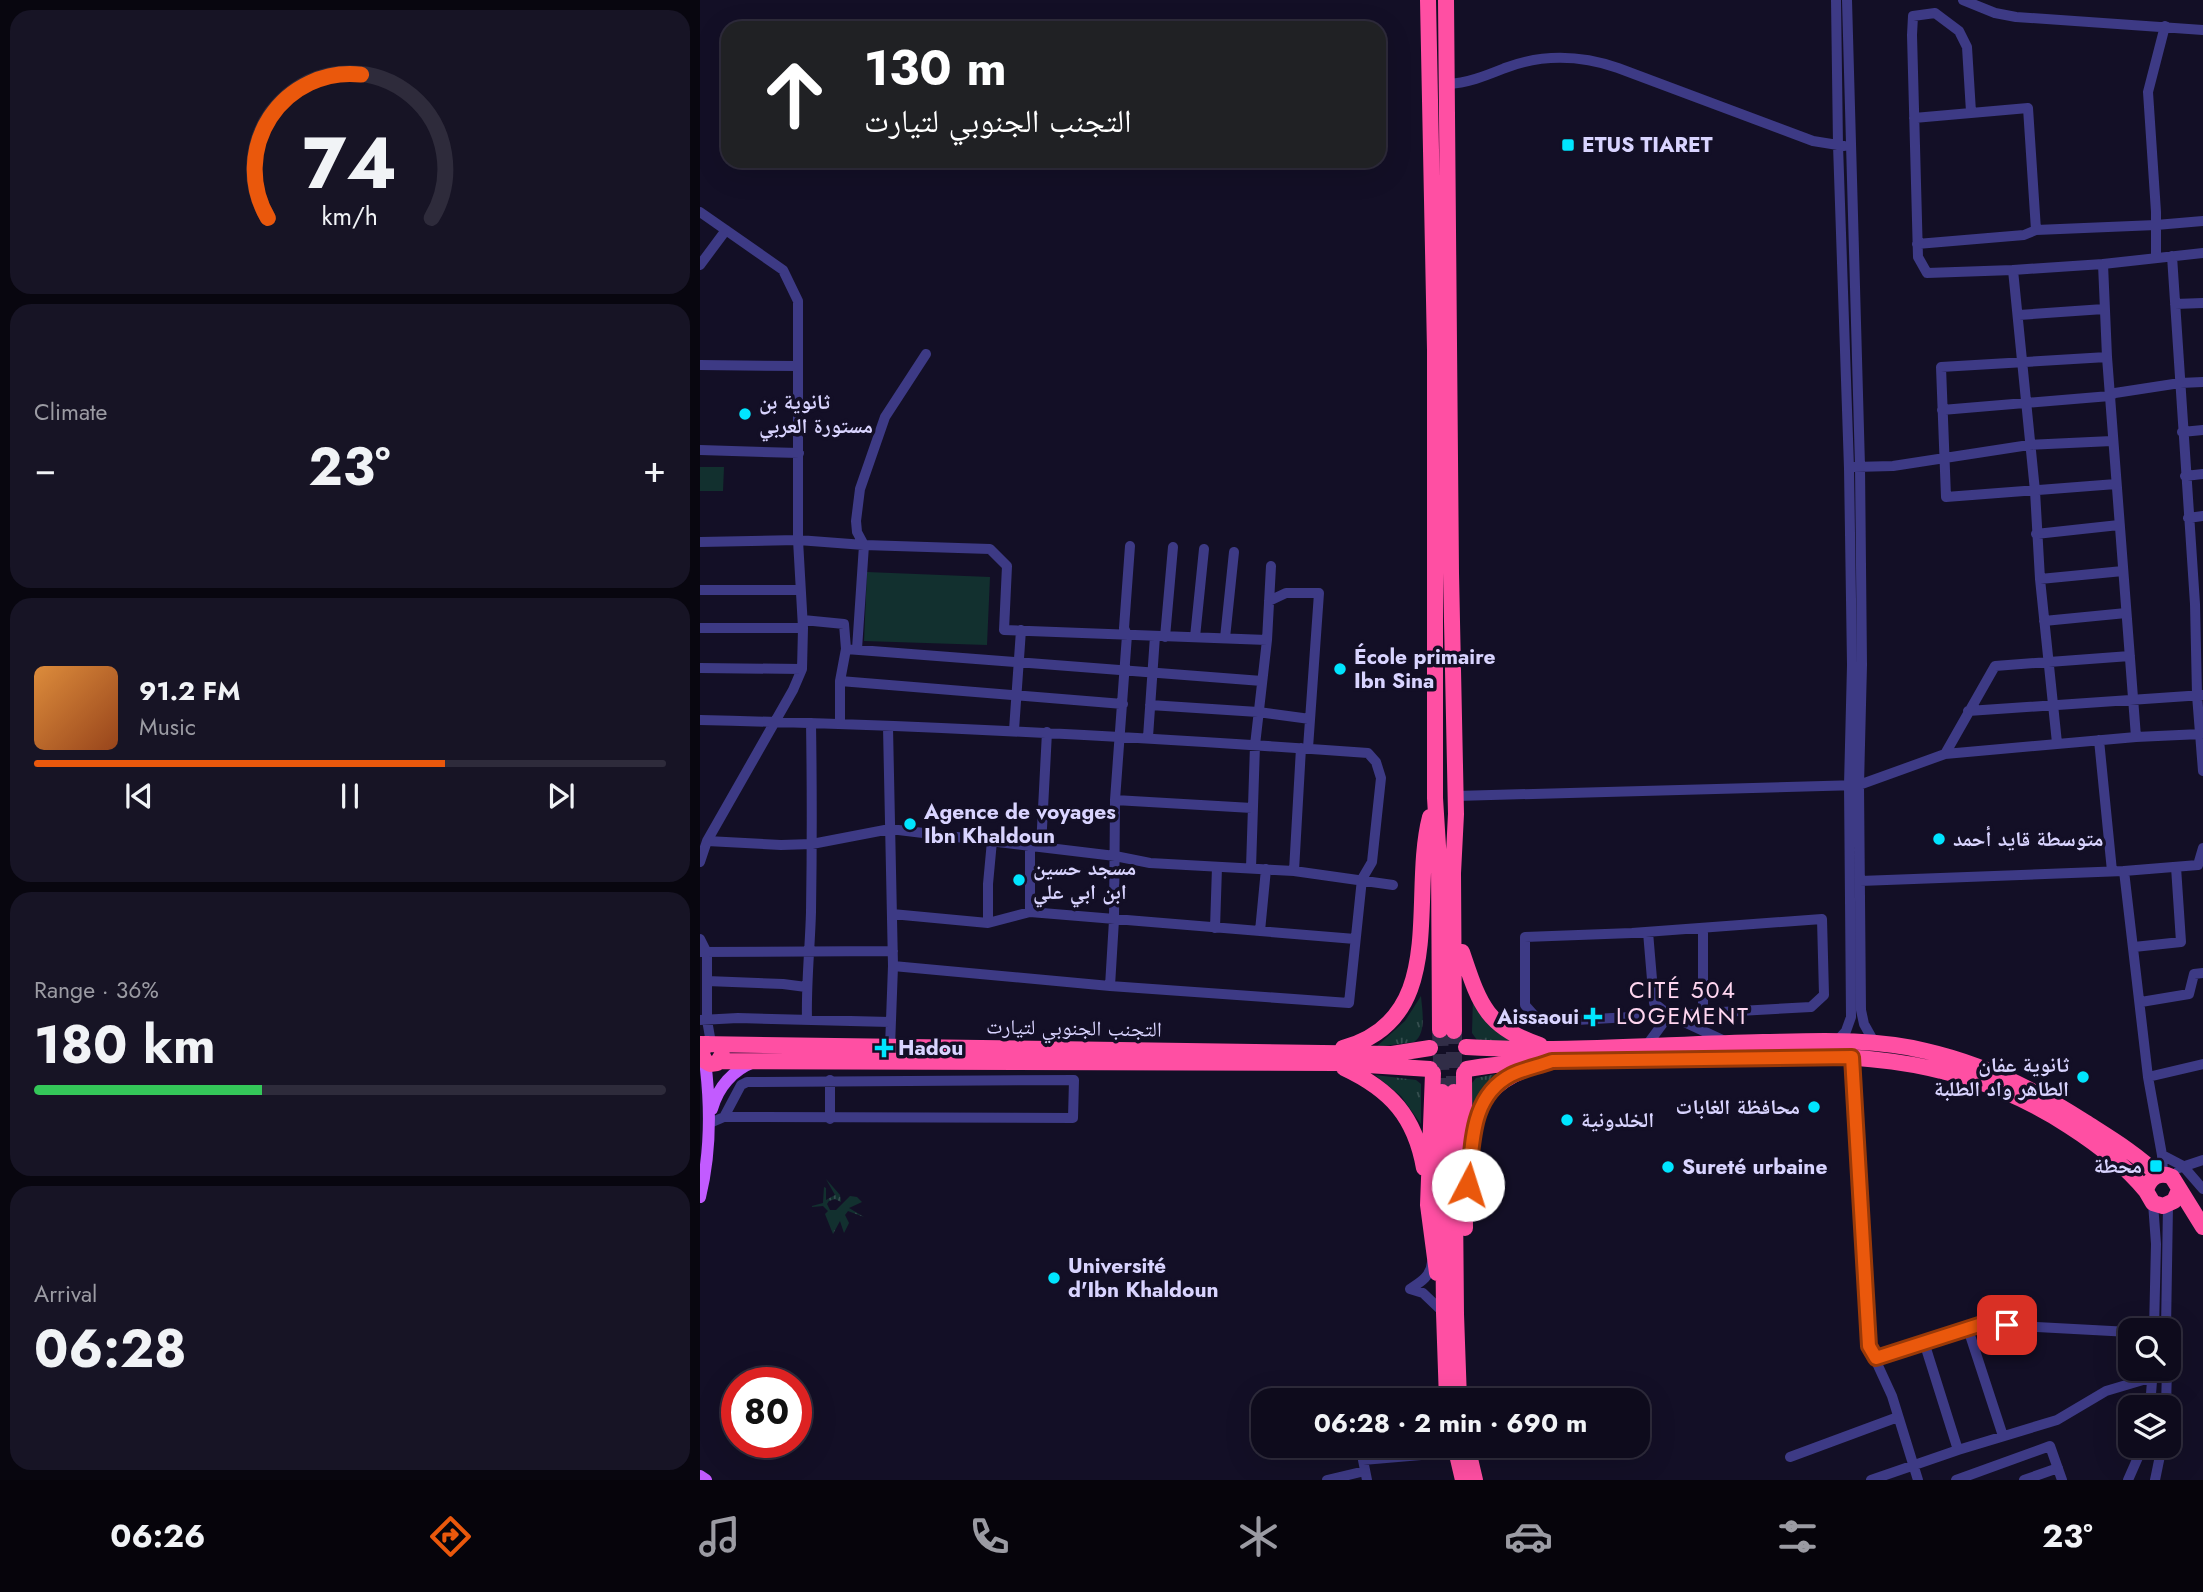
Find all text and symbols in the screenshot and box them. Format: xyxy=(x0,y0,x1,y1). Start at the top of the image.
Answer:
text: 130 m xyxy=(864,33,1007,103)
icon: ahead xyxy=(749,49,840,140)
text: التجنب الجنوبي لتيارت xyxy=(864,98,1132,144)
text: 74 xyxy=(303,110,397,215)
place label: ETUS TIARET xyxy=(1582,130,1713,160)
marker: ETUS TIARET xyxy=(1560,137,1576,153)
text: km/h xyxy=(322,198,378,234)
place label: ثانوية بن مستورة العربي xyxy=(759,387,873,442)
text: Climate xyxy=(34,395,107,429)
marker: ثانوية بن مستورة العربي xyxy=(737,406,753,422)
text: 23° xyxy=(309,429,390,505)
text: − xyxy=(34,441,56,496)
text: + xyxy=(643,441,666,496)
place label: École primaire Ibn Sina xyxy=(1354,642,1496,696)
marker: École primaire Ibn Sina xyxy=(1332,661,1348,677)
text: 91.2 FM xyxy=(139,672,240,710)
text: Music xyxy=(139,710,196,744)
icon: previous xyxy=(120,777,158,815)
icon: pause xyxy=(331,777,369,815)
icon: next xyxy=(542,777,580,815)
place label: Agence de voyages Ibn Khaldoun xyxy=(923,797,1116,851)
marker: Agence de voyages Ibn Khaldoun xyxy=(902,816,918,832)
place label: متوسطة قايد أحمد xyxy=(1953,824,2104,854)
marker: متوسطة قايد أحمد xyxy=(1931,831,1947,847)
place label: مسجد حسين ابن ابي علي xyxy=(1033,853,1136,908)
marker: مسجد حسين ابن ابي علي xyxy=(1011,872,1027,888)
text: Range · 36% xyxy=(34,973,159,1007)
district label: CITÉ 504 LOGEMENT xyxy=(1616,973,1750,1033)
place label: Aissaoui xyxy=(1496,1002,1579,1032)
text: 180 km xyxy=(34,1007,216,1083)
marker: Aissaoui xyxy=(1585,1009,1601,1025)
street label: التجنب الجنوبي لتيارت xyxy=(986,1011,1162,1046)
place label: Hadou xyxy=(898,1033,963,1063)
marker: Hadou xyxy=(876,1040,892,1056)
place label: ثانوية عفان الطاهر واد الطلبة xyxy=(1934,1050,2069,1104)
marker: ثانوية عفان الطاهر واد الطلبة xyxy=(2075,1069,2091,1085)
place label: محافظة الغابات xyxy=(1676,1092,1800,1122)
marker: محافظة الغابات xyxy=(1806,1099,1822,1115)
place label: الخلدونية xyxy=(1581,1105,1654,1135)
marker: الخلدونية xyxy=(1559,1112,1575,1128)
position arrow xyxy=(1431,1148,1505,1222)
place label: محطة xyxy=(2094,1151,2142,1181)
place label: Sureté urbaine xyxy=(1682,1152,1827,1182)
marker: محطة xyxy=(2148,1158,2164,1174)
marker: Sureté urbaine xyxy=(1660,1159,1676,1175)
place label: Université d'Ibn Khaldoun xyxy=(1068,1251,1219,1305)
marker: Université d'Ibn Khaldoun xyxy=(1046,1270,1062,1286)
text: Arrival xyxy=(34,1277,97,1311)
pin xyxy=(1977,1295,2037,1355)
icon: arrive xyxy=(1988,1306,2026,1344)
text: 06:28 xyxy=(34,1311,187,1387)
map controls xyxy=(2118,1318,2181,1458)
button: search xyxy=(2118,1318,2181,1381)
speed limit sign: 80 xyxy=(721,1367,812,1458)
button: layers xyxy=(2118,1395,2181,1458)
text: 06:28 · 2 min · 690 m xyxy=(1314,1404,1587,1442)
icon: directions xyxy=(426,1512,475,1561)
icon: music xyxy=(695,1512,744,1561)
icon: phone xyxy=(965,1512,1014,1561)
icon: climate xyxy=(1234,1512,1283,1561)
icon: car xyxy=(1504,1512,1553,1561)
icon: filters xyxy=(1773,1512,1822,1561)
text: 06:26 xyxy=(110,1513,206,1559)
text: 23° xyxy=(2042,1513,2093,1559)

